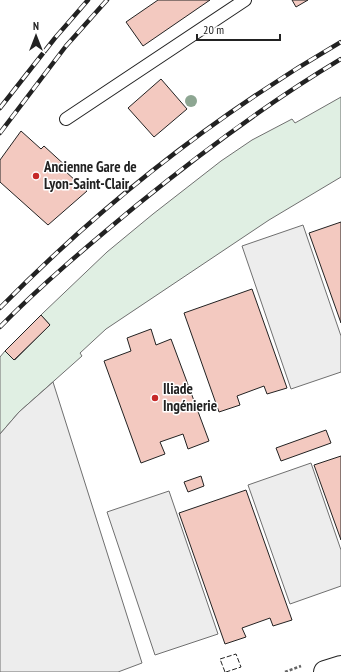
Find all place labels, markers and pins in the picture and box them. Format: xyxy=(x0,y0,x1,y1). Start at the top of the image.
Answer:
place label: Ancienne Gare de Lyon-Saint-Clair xyxy=(43,157,137,193)
marker: Ancienne Gare de Lyon-Saint-Clair xyxy=(31,171,41,181)
place label: Iliade Ingénierie xyxy=(163,379,217,415)
marker: Iliade Ingénierie xyxy=(150,393,160,403)

